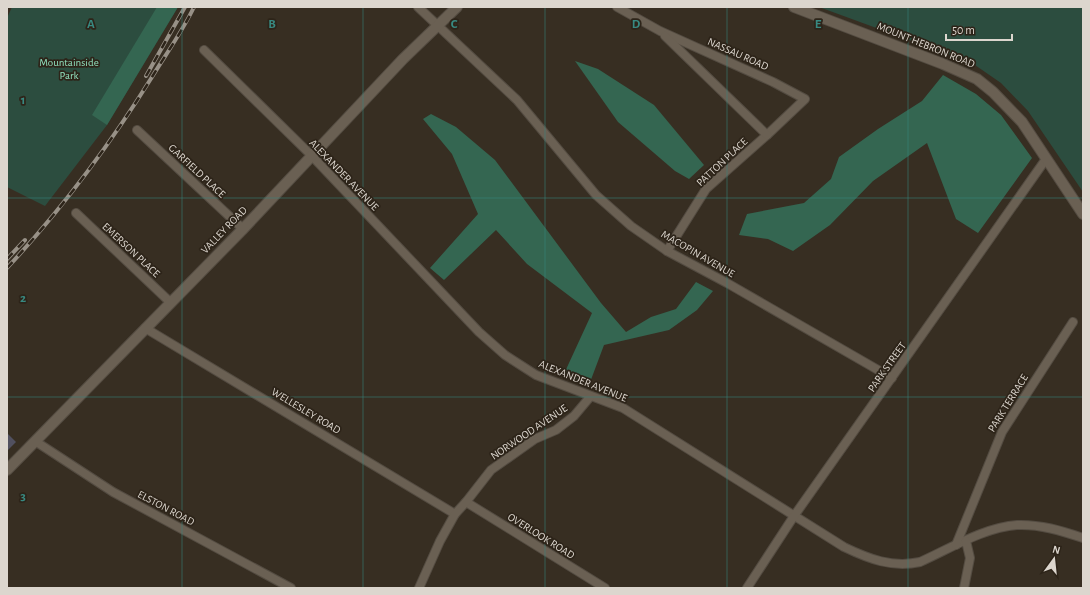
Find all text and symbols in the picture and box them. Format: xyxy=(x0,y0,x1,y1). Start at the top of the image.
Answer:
scale bar xyxy=(946,16,1012,42)
text: A xyxy=(87,18,95,31)
text: B xyxy=(268,18,276,31)
text: C xyxy=(451,18,458,31)
text: D xyxy=(632,18,641,31)
text: E xyxy=(815,18,822,31)
street label: MOUNT HEBRON ROAD xyxy=(876,20,976,70)
text: 50 m xyxy=(952,24,975,36)
street label: NASSAU ROAD xyxy=(706,36,770,72)
park label: Mountainside Park xyxy=(39,57,99,81)
text: 1 xyxy=(21,94,25,107)
street label: PATTON PLACE xyxy=(694,135,750,188)
street label: ALEXANDER AVENUE xyxy=(307,137,381,213)
street label: GARFIELD PLACE xyxy=(167,142,228,200)
street label: VALLEY ROAD xyxy=(199,204,249,256)
street label: EMERSON PLACE xyxy=(100,221,162,280)
street label: MACOPIN AVENUE xyxy=(659,229,737,280)
text: 2 xyxy=(20,292,26,305)
street label: PARK STREET xyxy=(866,340,908,394)
street label: ALEXANDER AVENUE xyxy=(537,358,629,404)
street label: PARK TERRACE xyxy=(986,372,1030,434)
street label: WELLESLEY ROAD xyxy=(269,386,343,436)
street label: NORWOOD AVENUE xyxy=(489,402,570,462)
street label: ELSTON ROAD xyxy=(136,488,196,528)
text: 3 xyxy=(20,490,26,503)
street label: OVERLOOK ROAD xyxy=(506,511,576,561)
north arrow xyxy=(1034,539,1074,579)
text: N xyxy=(1051,544,1062,556)

